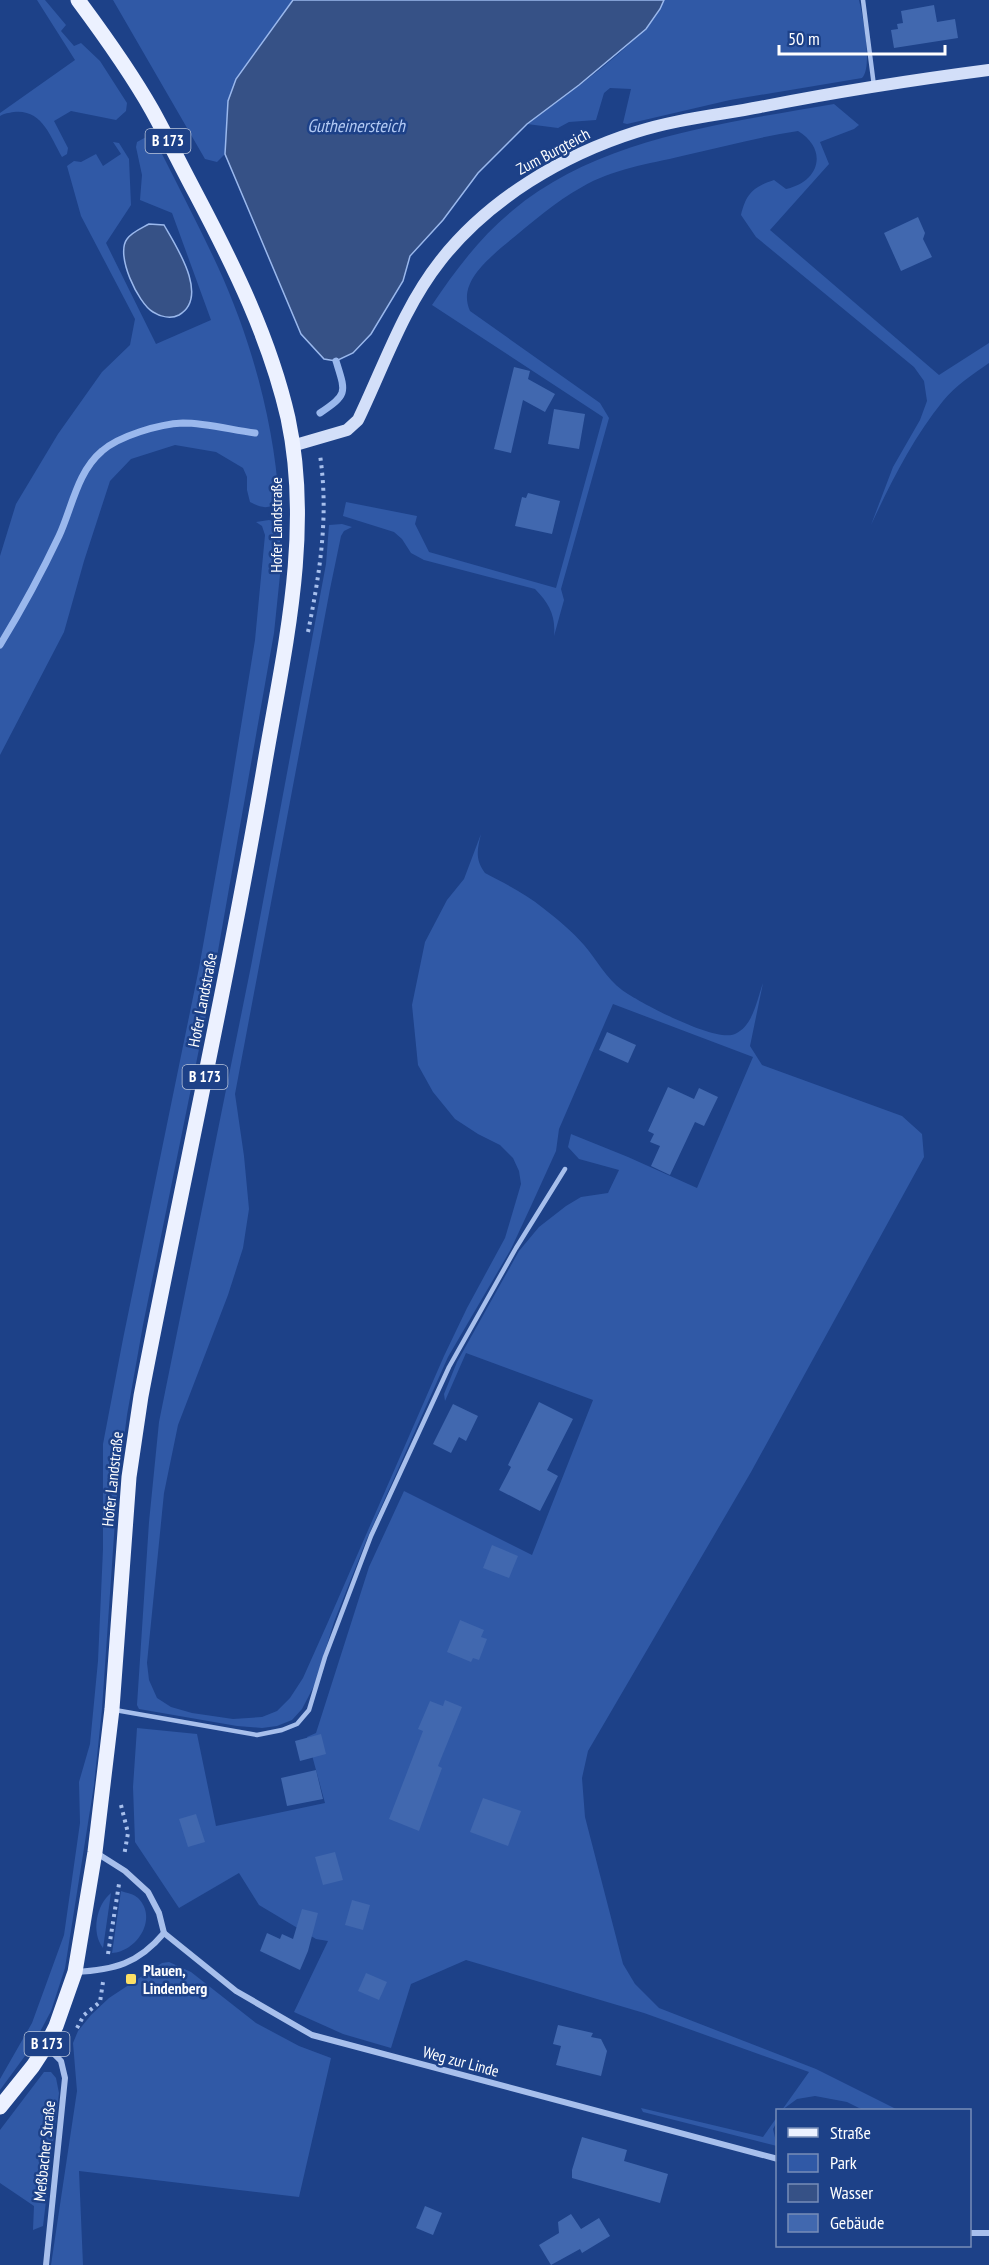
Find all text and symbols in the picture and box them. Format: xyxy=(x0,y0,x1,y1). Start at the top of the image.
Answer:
scale bar xyxy=(779,18,946,56)
text: 50 m xyxy=(788,27,820,50)
water label: Gutheinersteich xyxy=(307,114,406,137)
street label: Zum Burgteich xyxy=(513,123,593,179)
road number: B 173 xyxy=(146,129,190,153)
street label: Hofer Landstraße xyxy=(266,477,286,573)
street label: Hofer Landstraße xyxy=(183,951,221,1049)
road number: B 173 xyxy=(182,1065,228,1089)
street label: Hofer Landstraße xyxy=(97,1430,127,1528)
place label: Plauen, Lindenberg xyxy=(143,1960,207,1998)
marker: Plauen, Lindenberg xyxy=(124,1972,138,1986)
road number: B 173 xyxy=(24,2032,70,2056)
street label: Weg zur Linde xyxy=(421,2041,501,2081)
street label: Meßbacher Straße xyxy=(29,2099,59,2203)
legend xyxy=(776,2109,971,2247)
text: Straße xyxy=(830,2121,871,2144)
text: Park xyxy=(830,2151,857,2174)
text: Wasser xyxy=(830,2181,873,2204)
text: Gebäude xyxy=(830,2211,884,2234)

